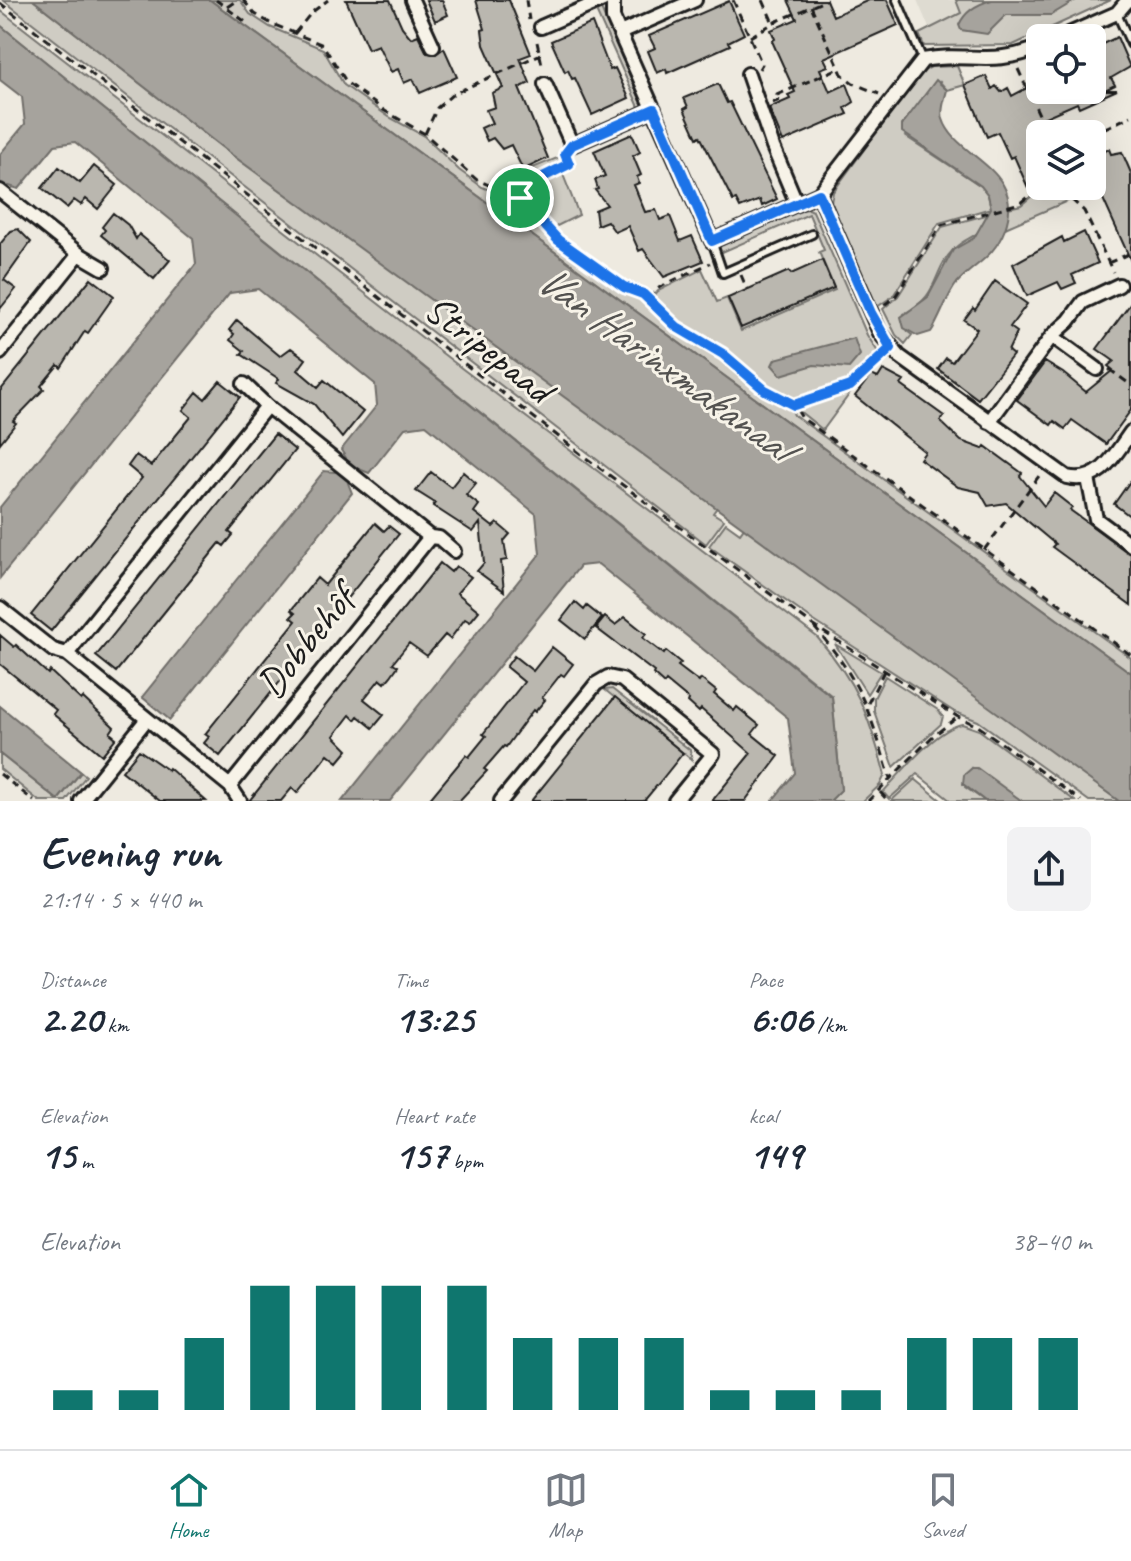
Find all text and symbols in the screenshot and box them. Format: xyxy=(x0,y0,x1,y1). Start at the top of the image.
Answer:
map controls xyxy=(1026,24,1106,200)
button: locate xyxy=(1026,24,1106,104)
button: layers xyxy=(1026,120,1106,200)
pin xyxy=(486,164,554,232)
icon: arrive xyxy=(498,176,542,220)
water label: Van Harinxmakanaal xyxy=(527,253,812,481)
street label: Stripepaad xyxy=(415,283,567,418)
street label: Dobbehôf xyxy=(246,569,371,708)
text: Evening run xyxy=(40,825,220,880)
button: share xyxy=(1007,827,1091,911)
text: 21:14 · 5 × 440 m xyxy=(40,883,201,916)
text: Distance xyxy=(40,966,106,994)
text: Time xyxy=(394,966,428,994)
text: Pace xyxy=(749,966,783,994)
text: 2.20 xyxy=(40,994,102,1044)
text: 13:25 xyxy=(394,994,474,1044)
text: 6:06 xyxy=(749,994,812,1044)
text: km xyxy=(102,1011,129,1039)
text: /km xyxy=(812,1011,846,1039)
text: Elevation xyxy=(40,1102,108,1130)
text: Heart rate xyxy=(394,1102,475,1130)
text: kcal xyxy=(749,1102,778,1130)
text: 15 xyxy=(40,1130,75,1180)
text: 157 xyxy=(394,1130,448,1180)
text: 149 xyxy=(749,1130,802,1180)
text: m xyxy=(75,1147,93,1175)
text: bpm xyxy=(448,1147,483,1175)
text: Elevation xyxy=(40,1225,120,1258)
text: 38–40 m xyxy=(1012,1225,1091,1258)
tab: Home xyxy=(167,1468,211,1544)
tab: Map xyxy=(544,1468,588,1544)
tab: Saved xyxy=(921,1468,965,1544)

